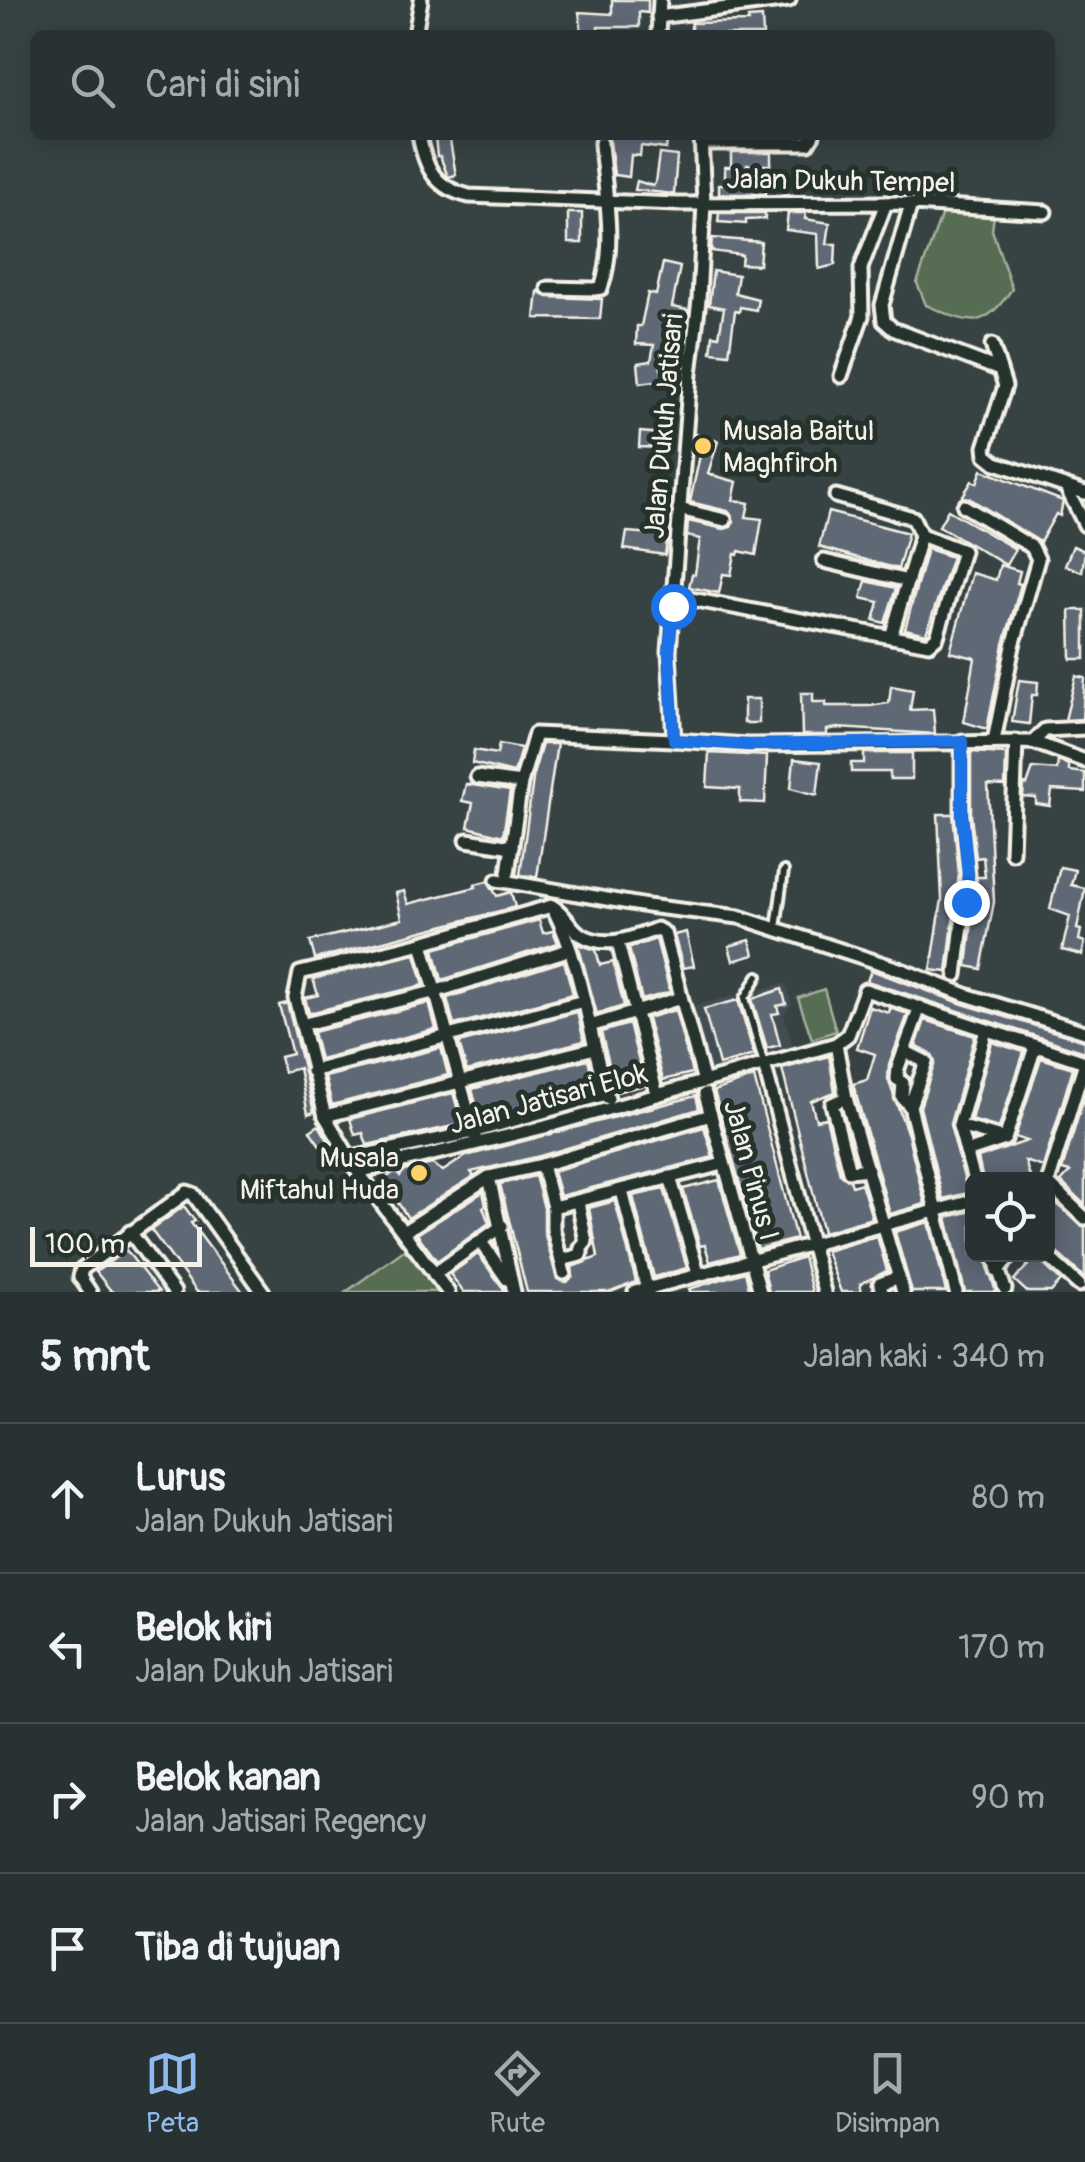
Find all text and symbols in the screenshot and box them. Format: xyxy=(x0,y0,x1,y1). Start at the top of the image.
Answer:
search box xyxy=(30,30,1055,140)
icon: search xyxy=(65,58,120,113)
text: Cari di sini xyxy=(145,61,300,109)
street label: Jalan Dukuh Tempel xyxy=(726,162,956,201)
street label: Jalan Dukuh Jatisari xyxy=(637,312,692,540)
place label: Musala Baitul Maghfiroh xyxy=(723,414,874,481)
marker: Musala Baitul Maghfiroh xyxy=(692,435,714,457)
route start xyxy=(651,584,697,630)
route end xyxy=(944,880,990,926)
street label: Jalan Jatisari Elok xyxy=(446,1056,652,1143)
street label: Jalan Pinus I xyxy=(715,1096,786,1244)
place label: Musala Miftahul Huda xyxy=(240,1141,399,1208)
marker: Musala Miftahul Huda xyxy=(408,1162,430,1184)
map controls xyxy=(965,1172,1055,1262)
button: locate xyxy=(965,1172,1055,1262)
scale bar xyxy=(30,1222,202,1266)
text: 100 m xyxy=(45,1227,125,1262)
text: 5 mnt xyxy=(40,1331,149,1383)
text: Jalan kaki · 340 m xyxy=(803,1337,1045,1377)
text: Lurus xyxy=(135,1454,225,1502)
icon: ahead xyxy=(40,1471,95,1526)
text: 80 m xyxy=(972,1478,1045,1518)
text: Jalan Dukuh Jatisari xyxy=(135,1502,393,1542)
text: Belok kiri xyxy=(135,1604,272,1652)
icon: left xyxy=(40,1621,95,1676)
text: 170 m xyxy=(958,1628,1045,1668)
text: Jalan Dukuh Jatisari xyxy=(135,1652,393,1692)
text: Belok kanan xyxy=(135,1754,321,1802)
icon: right xyxy=(40,1771,95,1826)
text: 90 m xyxy=(971,1778,1045,1818)
text: Jalan Jatisari Regency xyxy=(135,1802,426,1842)
icon: arrive xyxy=(40,1921,95,1976)
text: Tiba di tujuan xyxy=(135,1924,341,1972)
tab: Peta xyxy=(145,2046,200,2141)
tab: Rute xyxy=(490,2046,545,2141)
tab: Disimpan xyxy=(835,2046,940,2141)

